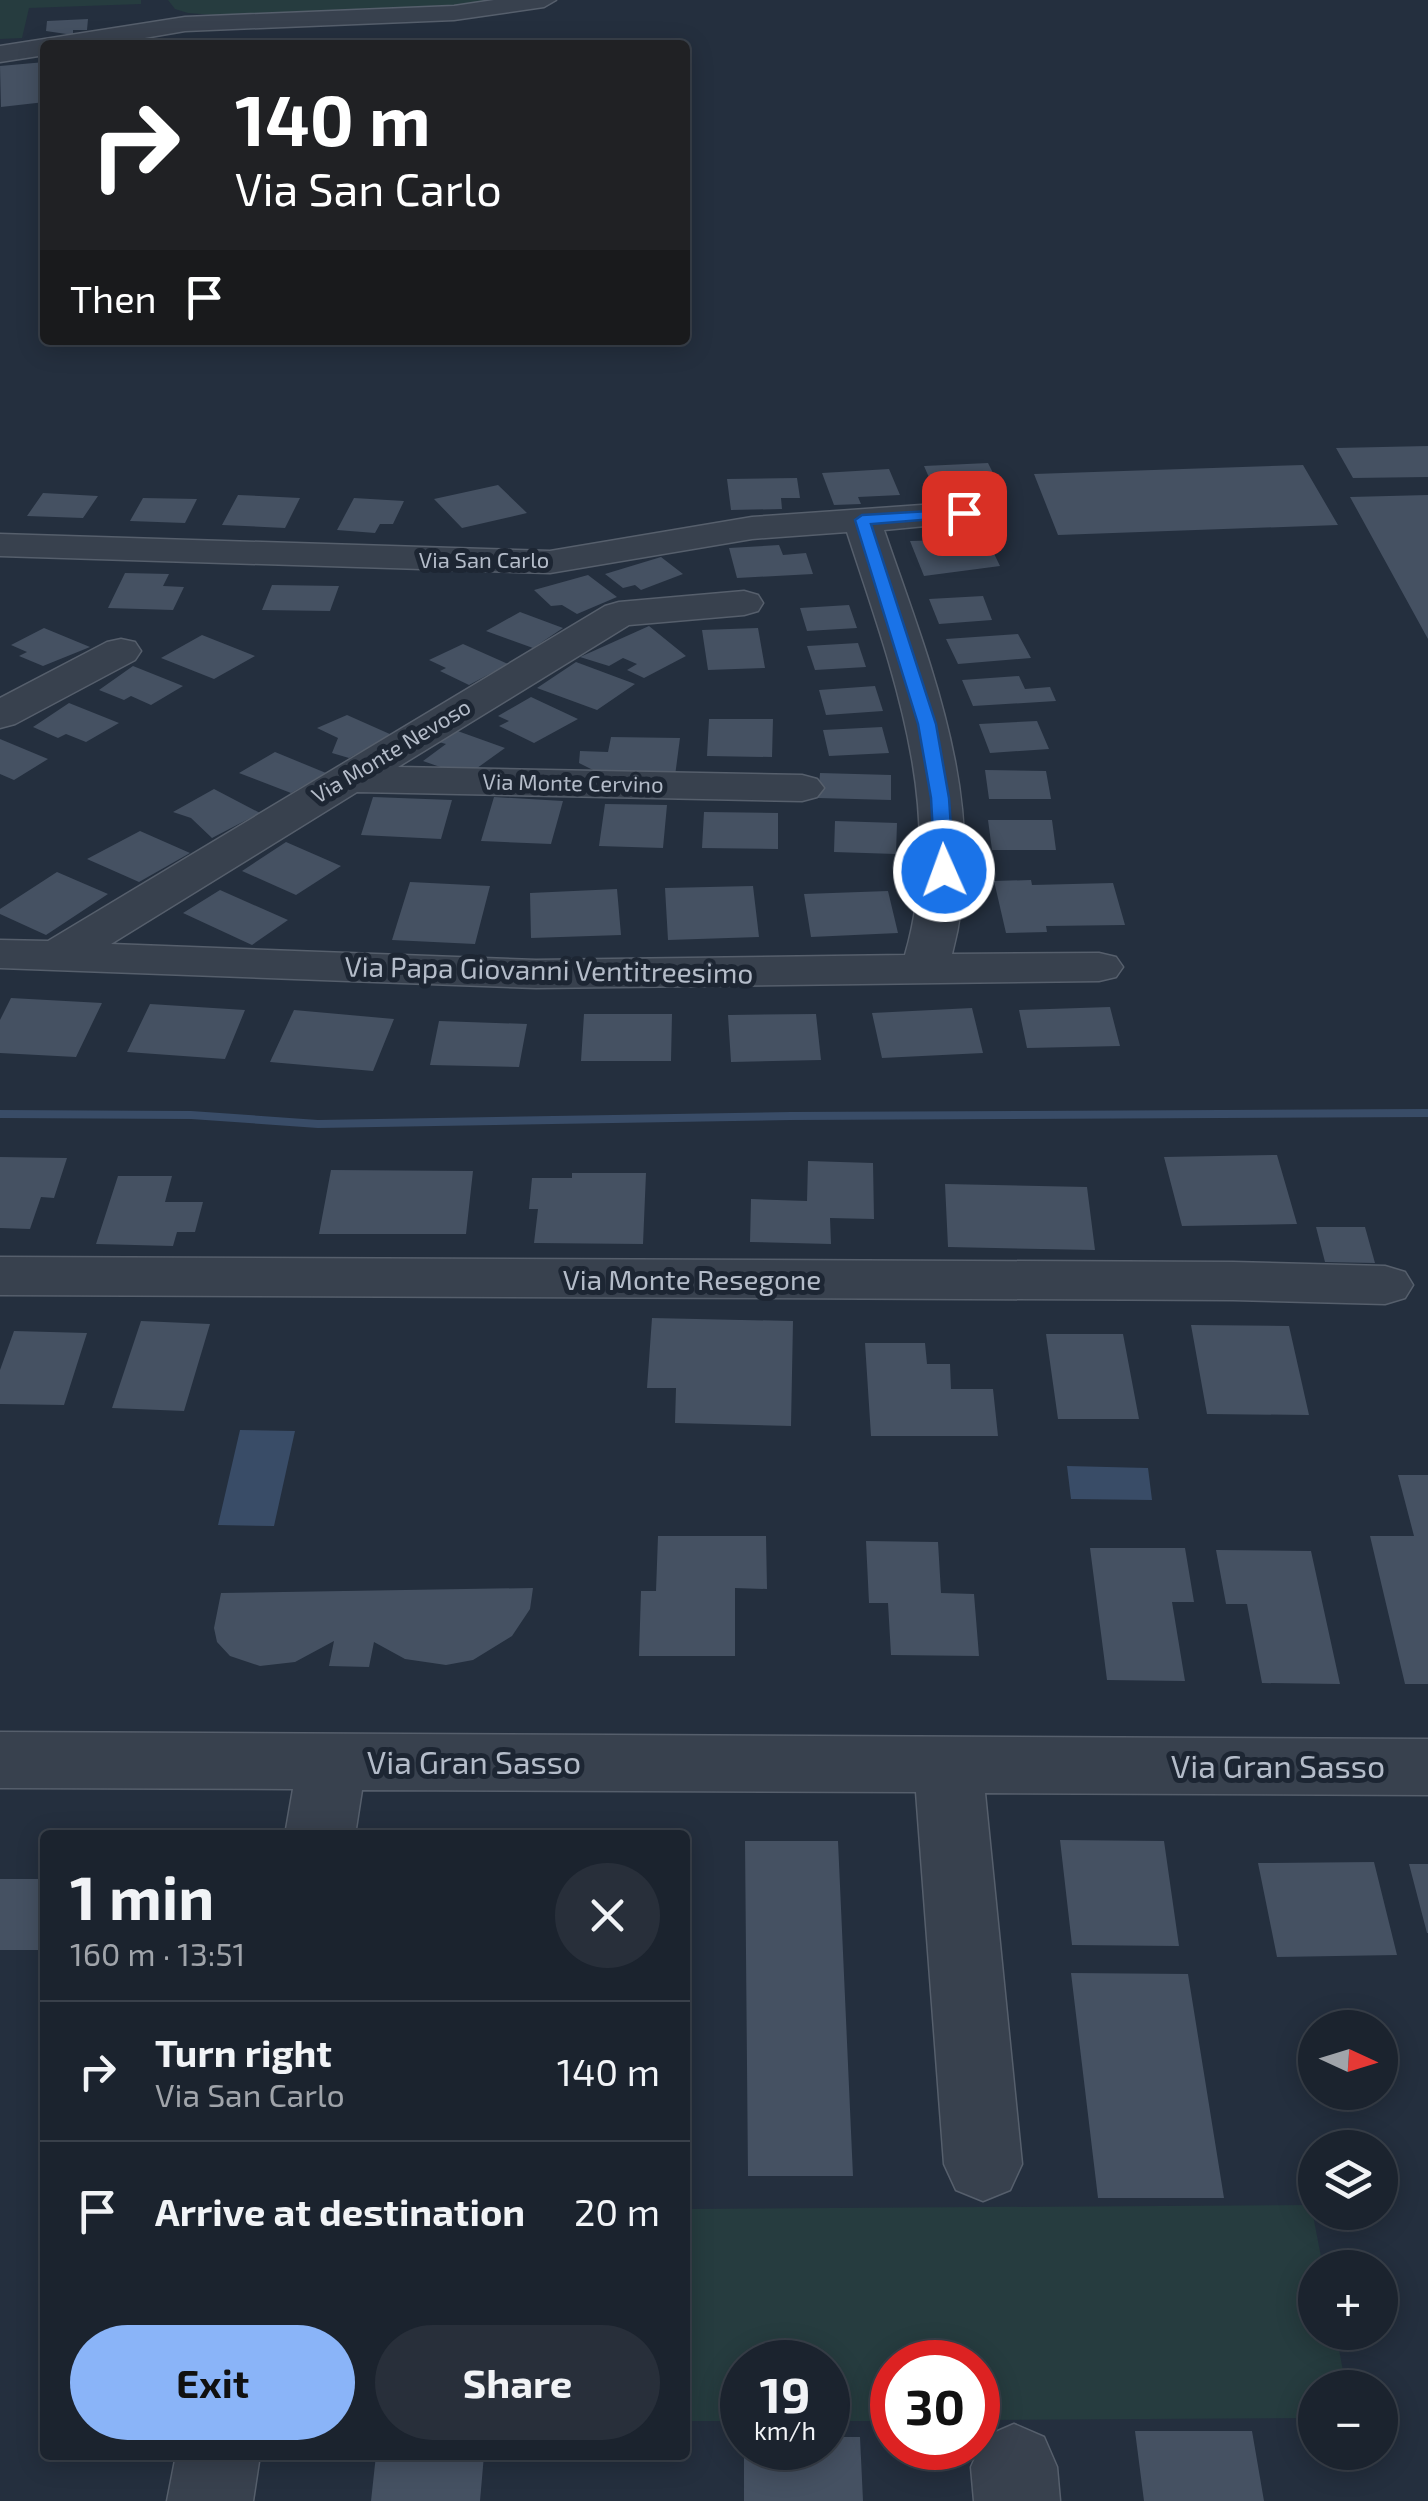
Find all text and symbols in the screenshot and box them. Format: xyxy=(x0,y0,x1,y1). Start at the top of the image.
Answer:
text: 140 m xyxy=(235,76,431,160)
icon: right xyxy=(70,80,200,210)
text: Via San Carlo xyxy=(235,161,502,215)
icon: arrive xyxy=(177,270,232,325)
text: Then xyxy=(70,275,157,321)
pin xyxy=(922,471,1007,556)
icon: arrive xyxy=(937,486,992,541)
street label: Via San Carlo xyxy=(419,546,549,572)
street label: Via Monte Nevoso xyxy=(306,693,475,808)
street label: Via Monte Cervino xyxy=(482,767,664,797)
position arrow xyxy=(892,819,996,923)
street label: Via Papa Giovanni Ventitreesimo xyxy=(344,948,754,990)
street label: Via Monte Resegone xyxy=(563,1262,821,1296)
street label: Via Gran Sasso xyxy=(367,1742,581,1780)
street label: Via Gran Sasso xyxy=(1171,1746,1385,1784)
text: 1 min xyxy=(70,1860,214,1932)
button: close xyxy=(555,1863,660,1968)
text: 160 m · 13:51 xyxy=(70,1934,245,1972)
north arrow xyxy=(1298,2010,1398,2110)
map controls xyxy=(1298,2010,1398,2470)
text: Turn right xyxy=(155,2029,332,2075)
icon: right xyxy=(70,2044,125,2099)
text: 140 m xyxy=(557,2048,660,2094)
text: Via San Carlo xyxy=(155,2075,345,2113)
button: layers xyxy=(1298,2130,1398,2230)
icon: arrive xyxy=(70,2184,125,2239)
text: Arrive at destination xyxy=(155,2188,525,2234)
text: 20 m xyxy=(574,2188,660,2234)
button: + xyxy=(1298,2250,1398,2350)
button: Exit xyxy=(70,2325,355,2440)
button: Share xyxy=(375,2325,660,2440)
speed limit sign: 30 xyxy=(870,2340,1000,2470)
text: 19 xyxy=(759,2363,811,2423)
button: − xyxy=(1298,2370,1398,2470)
text: km/h xyxy=(754,2415,816,2445)

